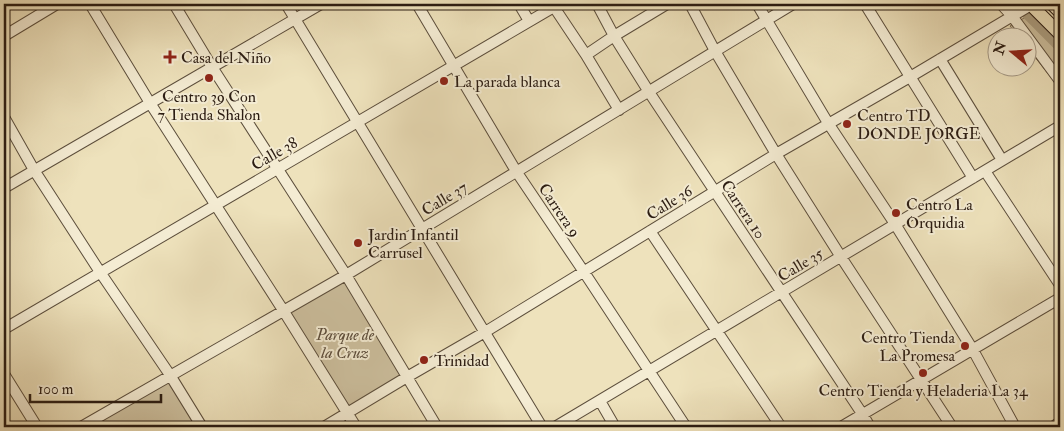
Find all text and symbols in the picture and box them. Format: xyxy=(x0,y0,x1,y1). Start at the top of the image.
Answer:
north arrow xyxy=(986,28,1036,78)
text: N xyxy=(990,39,1010,58)
place label: Casa del Niño xyxy=(181,48,271,68)
marker: Casa del Niño xyxy=(163,50,177,64)
marker: Centro 39 Con 7 Tienda Shalon xyxy=(203,72,215,84)
place label: La parada blanca xyxy=(454,72,561,93)
marker: La parada blanca xyxy=(438,75,450,87)
place label: Centro 39 Con 7 Tienda Shalon xyxy=(157,87,261,125)
place label: Centro TD DONDE JORGE xyxy=(857,106,980,145)
marker: Centro TD DONDE JORGE xyxy=(841,118,853,130)
street label: Calle 38 xyxy=(248,132,302,175)
street label: Carrera 10 xyxy=(716,176,770,243)
street label: Calle 37 xyxy=(418,177,472,220)
street label: Carrera 9 xyxy=(534,180,584,241)
street label: Calle 36 xyxy=(643,180,697,225)
place label: Centro La Orquidia xyxy=(906,195,973,233)
marker: Centro La Orquidia xyxy=(890,207,902,219)
place label: Jardin Infantil Carrusel xyxy=(367,225,459,263)
marker: Jardin Infantil Carrusel xyxy=(352,237,364,249)
street label: Calle 35 xyxy=(774,244,827,286)
park label: Parque de la Cruz xyxy=(315,325,375,363)
place label: Centro Tienda La Promesa xyxy=(861,328,955,366)
marker: Centro Tienda La Promesa xyxy=(959,340,971,352)
place label: Trinidad xyxy=(434,351,489,371)
marker: Trinidad xyxy=(418,354,430,366)
marker: Centro Tienda y Heladeria La 34 xyxy=(917,367,929,379)
scale bar xyxy=(30,371,161,403)
text: 100 m xyxy=(38,380,74,399)
place label: Centro Tienda y Heladeria La 34 xyxy=(819,381,1029,401)

